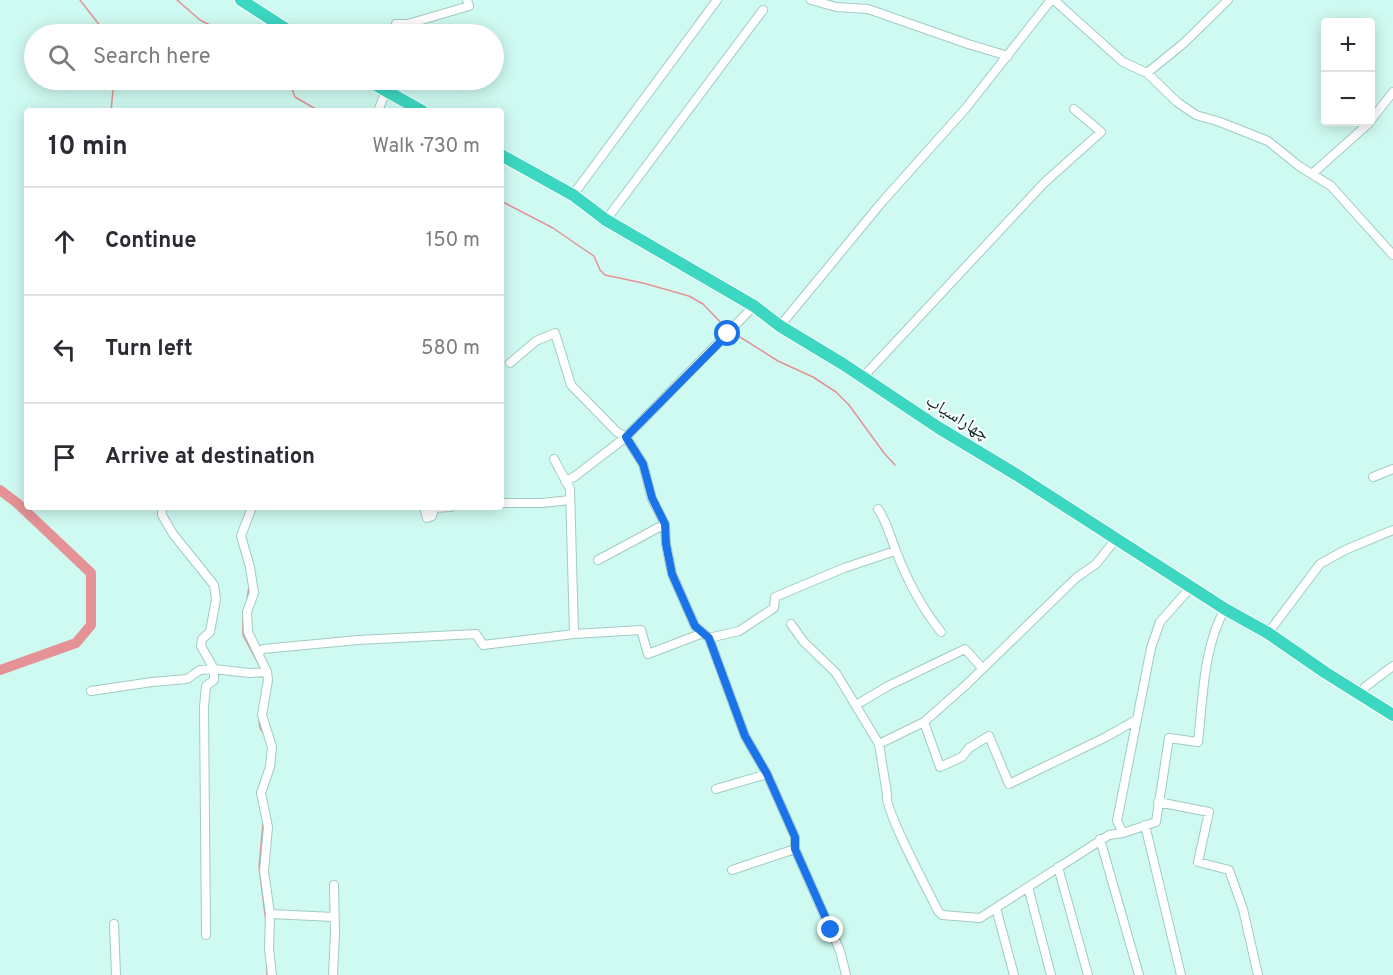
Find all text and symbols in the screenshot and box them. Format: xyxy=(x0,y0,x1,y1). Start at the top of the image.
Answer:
map controls xyxy=(1321,18,1375,126)
button: + xyxy=(1321,18,1375,72)
search box xyxy=(24,24,504,90)
icon: search xyxy=(45,41,78,74)
text: Search here xyxy=(93,44,211,71)
button: − xyxy=(1321,72,1375,126)
text: 10 min xyxy=(48,131,128,164)
text: Walk · 730 m xyxy=(372,134,480,160)
icon: ahead xyxy=(48,225,81,258)
text: Continue xyxy=(105,228,196,255)
text: 150 m xyxy=(426,228,480,254)
route start xyxy=(714,320,740,346)
icon: left xyxy=(48,333,81,366)
text: Turn left xyxy=(105,336,193,363)
text: 580 m xyxy=(421,336,480,362)
street label: چهاراسیاب xyxy=(921,390,993,447)
icon: arrive xyxy=(48,441,81,474)
text: Arrive at destination xyxy=(105,444,315,471)
route end xyxy=(817,916,843,942)

